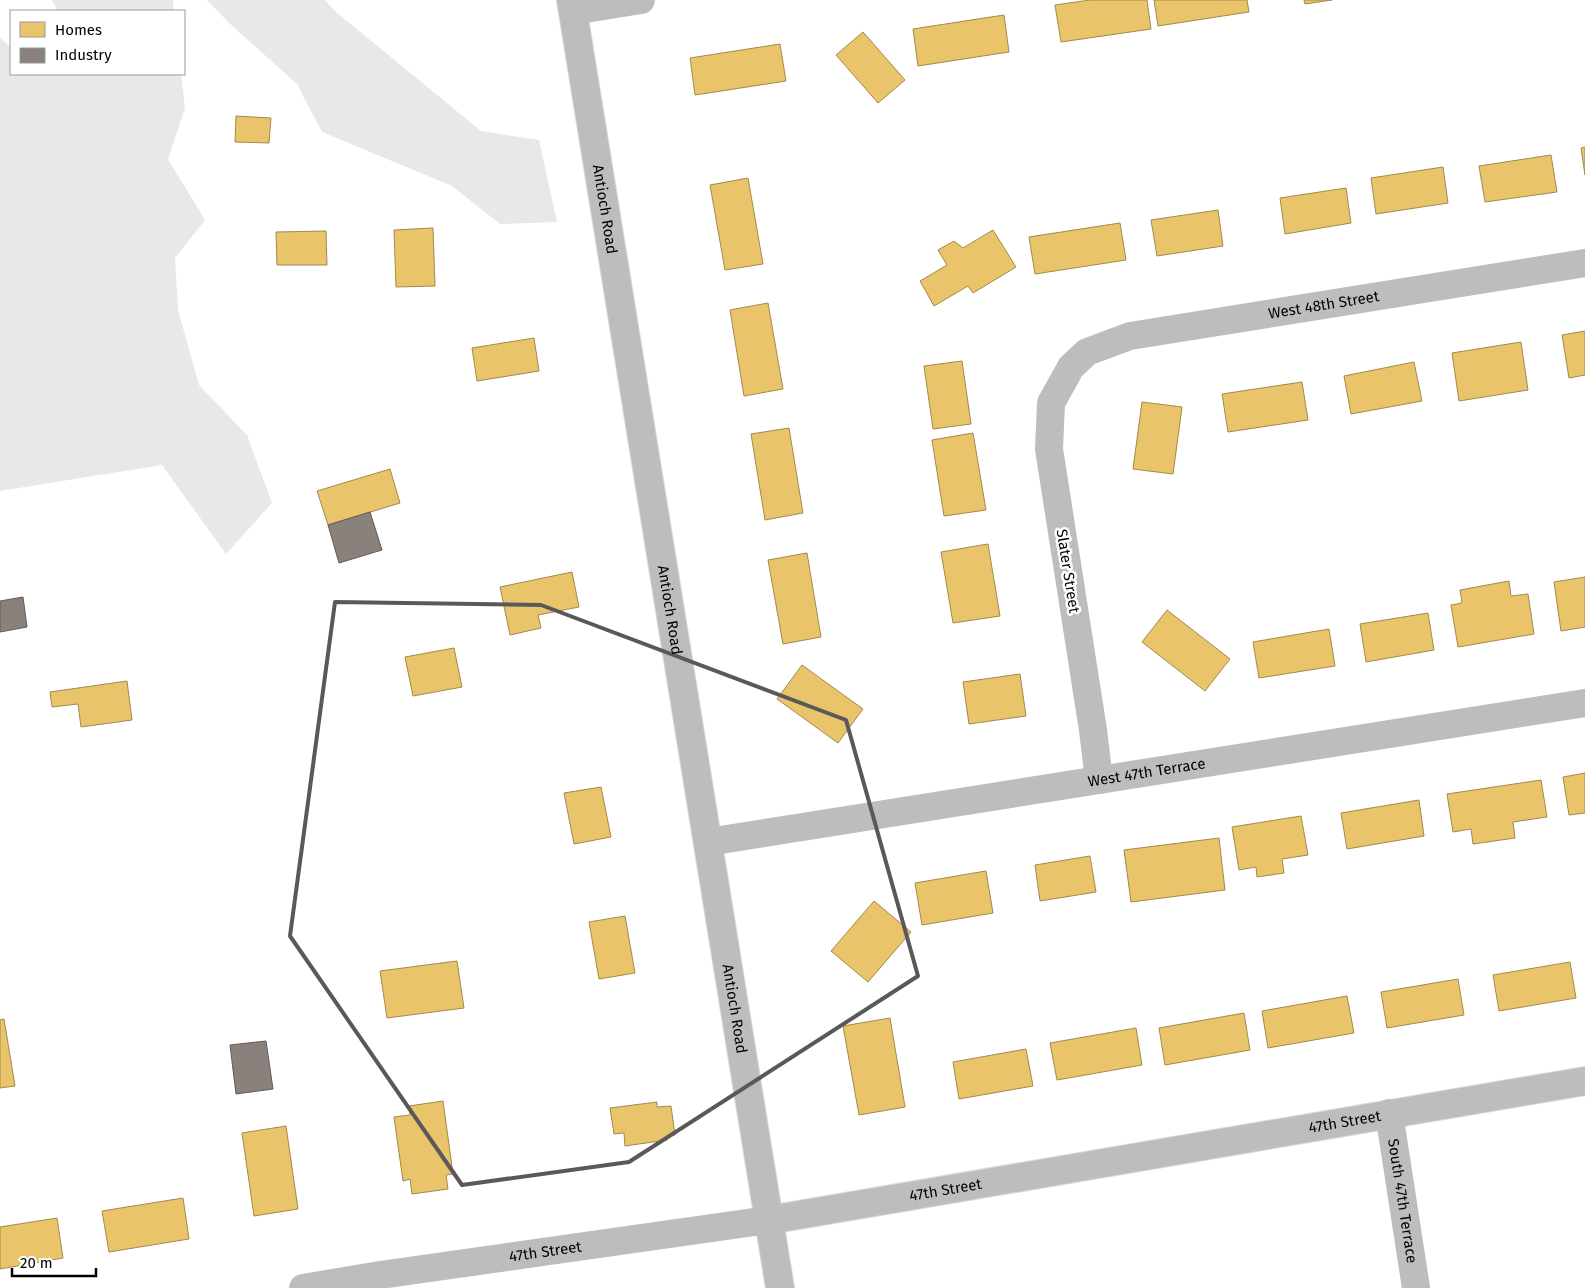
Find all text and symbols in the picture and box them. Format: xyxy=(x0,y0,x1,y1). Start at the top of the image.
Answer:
legend xyxy=(10,10,185,75)
text: Homes xyxy=(55,21,102,39)
text: Industry xyxy=(55,46,112,64)
street label: Antioch Road xyxy=(589,163,621,255)
street label: West 48th Street xyxy=(1267,287,1381,323)
street label: Slater Street xyxy=(1053,528,1084,615)
street label: Antioch Road xyxy=(654,564,686,656)
street label: West 47th Terrace xyxy=(1086,754,1207,791)
street label: Antioch Road xyxy=(719,963,751,1055)
street label: 47th Street xyxy=(1307,1107,1383,1137)
street label: South 47th Terrace xyxy=(1384,1137,1421,1265)
street label: 47th Street xyxy=(908,1175,984,1205)
street label: 47th Street xyxy=(508,1238,583,1266)
scale bar xyxy=(12,1246,96,1278)
text: 20 m xyxy=(20,1254,53,1272)

